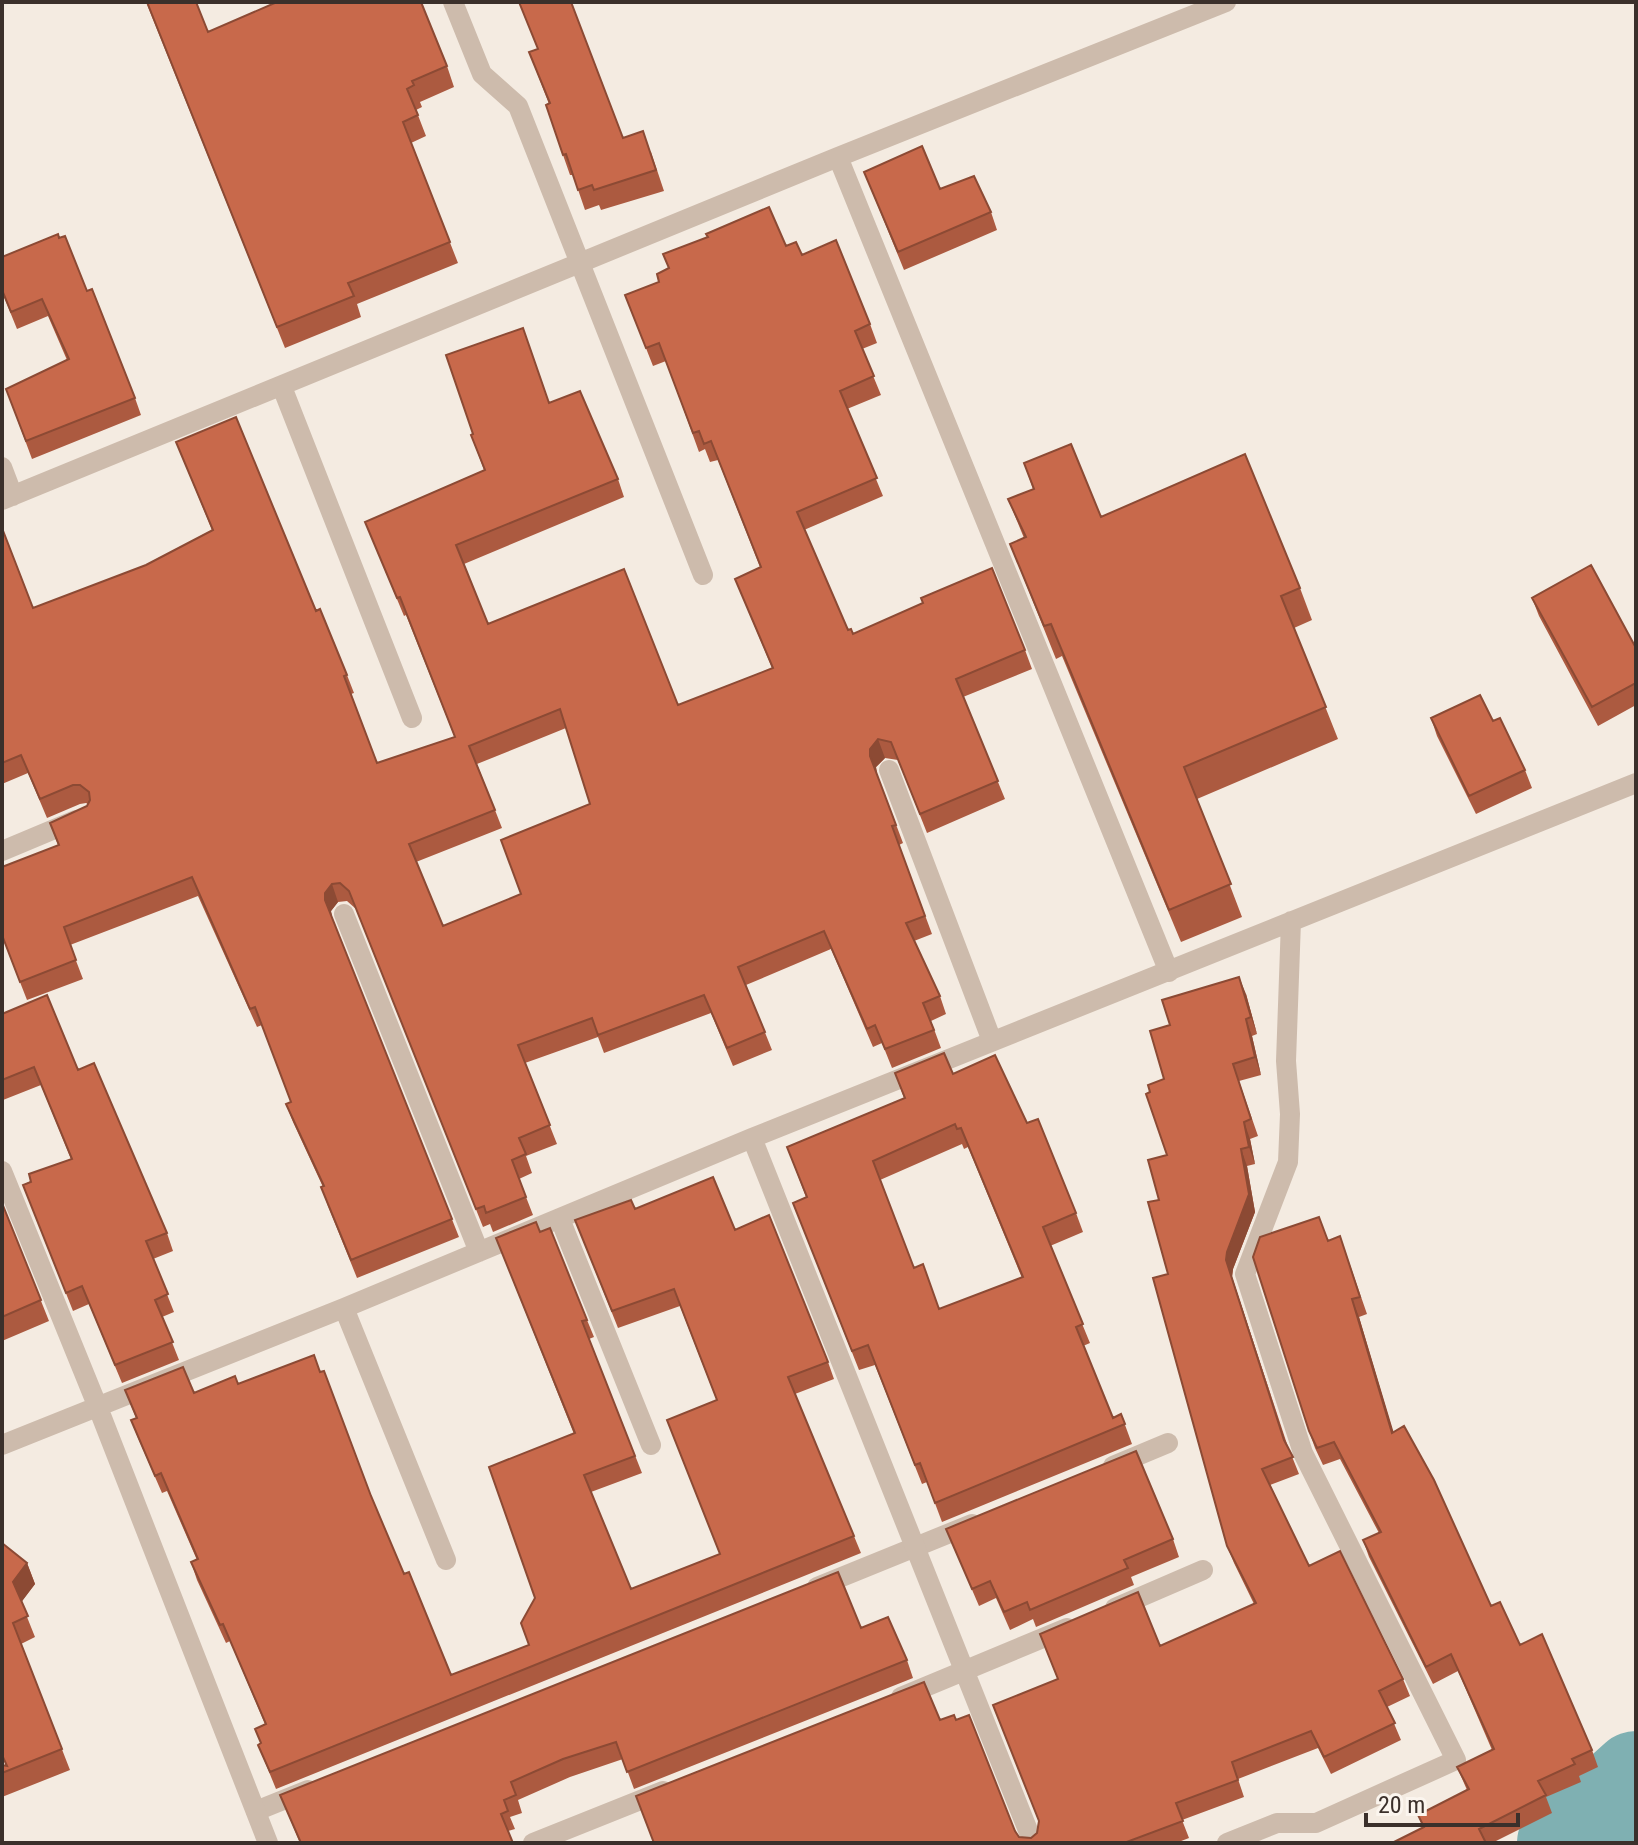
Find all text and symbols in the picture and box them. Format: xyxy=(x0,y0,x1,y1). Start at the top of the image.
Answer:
scale bar xyxy=(1366,1777,1518,1827)
text: 20 m xyxy=(1378,1791,1425,1819)

